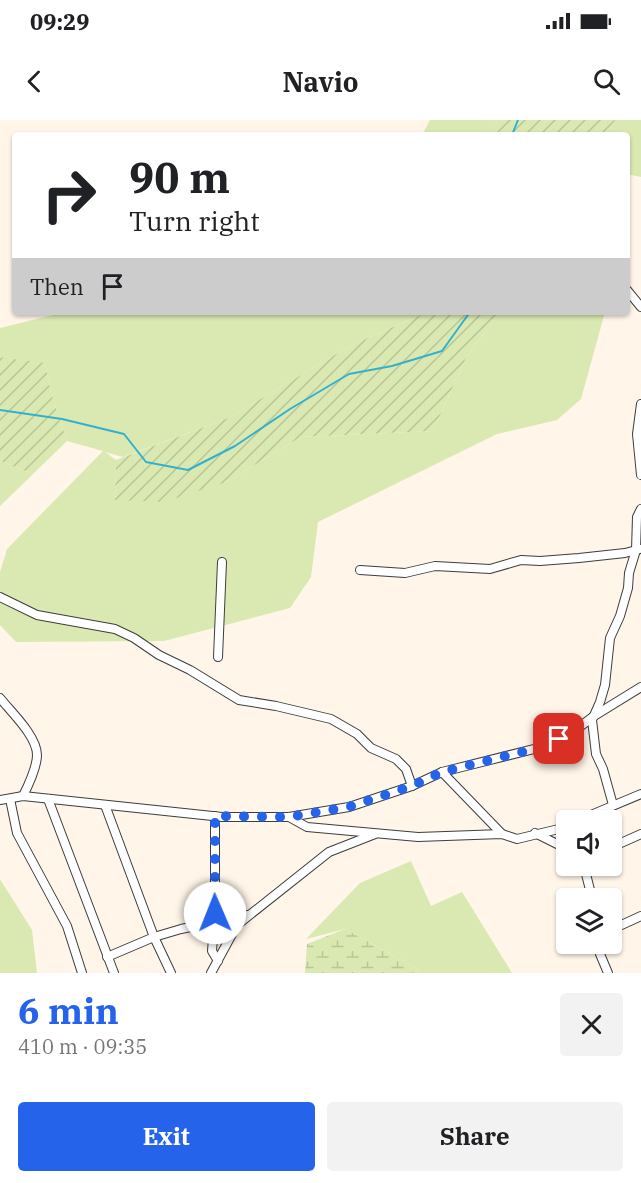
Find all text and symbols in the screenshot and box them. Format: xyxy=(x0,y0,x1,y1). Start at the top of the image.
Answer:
text: 09:29 xyxy=(30,7,89,36)
text: Navio xyxy=(282,64,359,99)
icon: back xyxy=(18,65,51,98)
icon: search xyxy=(590,65,623,98)
text: 90 m xyxy=(129,150,230,205)
icon: right xyxy=(30,156,108,234)
text: Turn right xyxy=(129,203,260,238)
icon: arrive xyxy=(96,270,129,303)
text: Then xyxy=(30,272,84,301)
pin xyxy=(533,713,584,764)
icon: arrive xyxy=(542,722,575,755)
map controls xyxy=(556,810,622,954)
button: sound xyxy=(556,810,622,876)
position arrow xyxy=(183,881,247,945)
button: layers xyxy=(556,888,622,954)
text: 6 min xyxy=(18,987,119,1034)
button: close xyxy=(560,993,623,1056)
text: 410 m · 09:35 xyxy=(18,1033,147,1060)
button: Exit xyxy=(18,1102,315,1171)
button: Share xyxy=(327,1102,623,1171)

